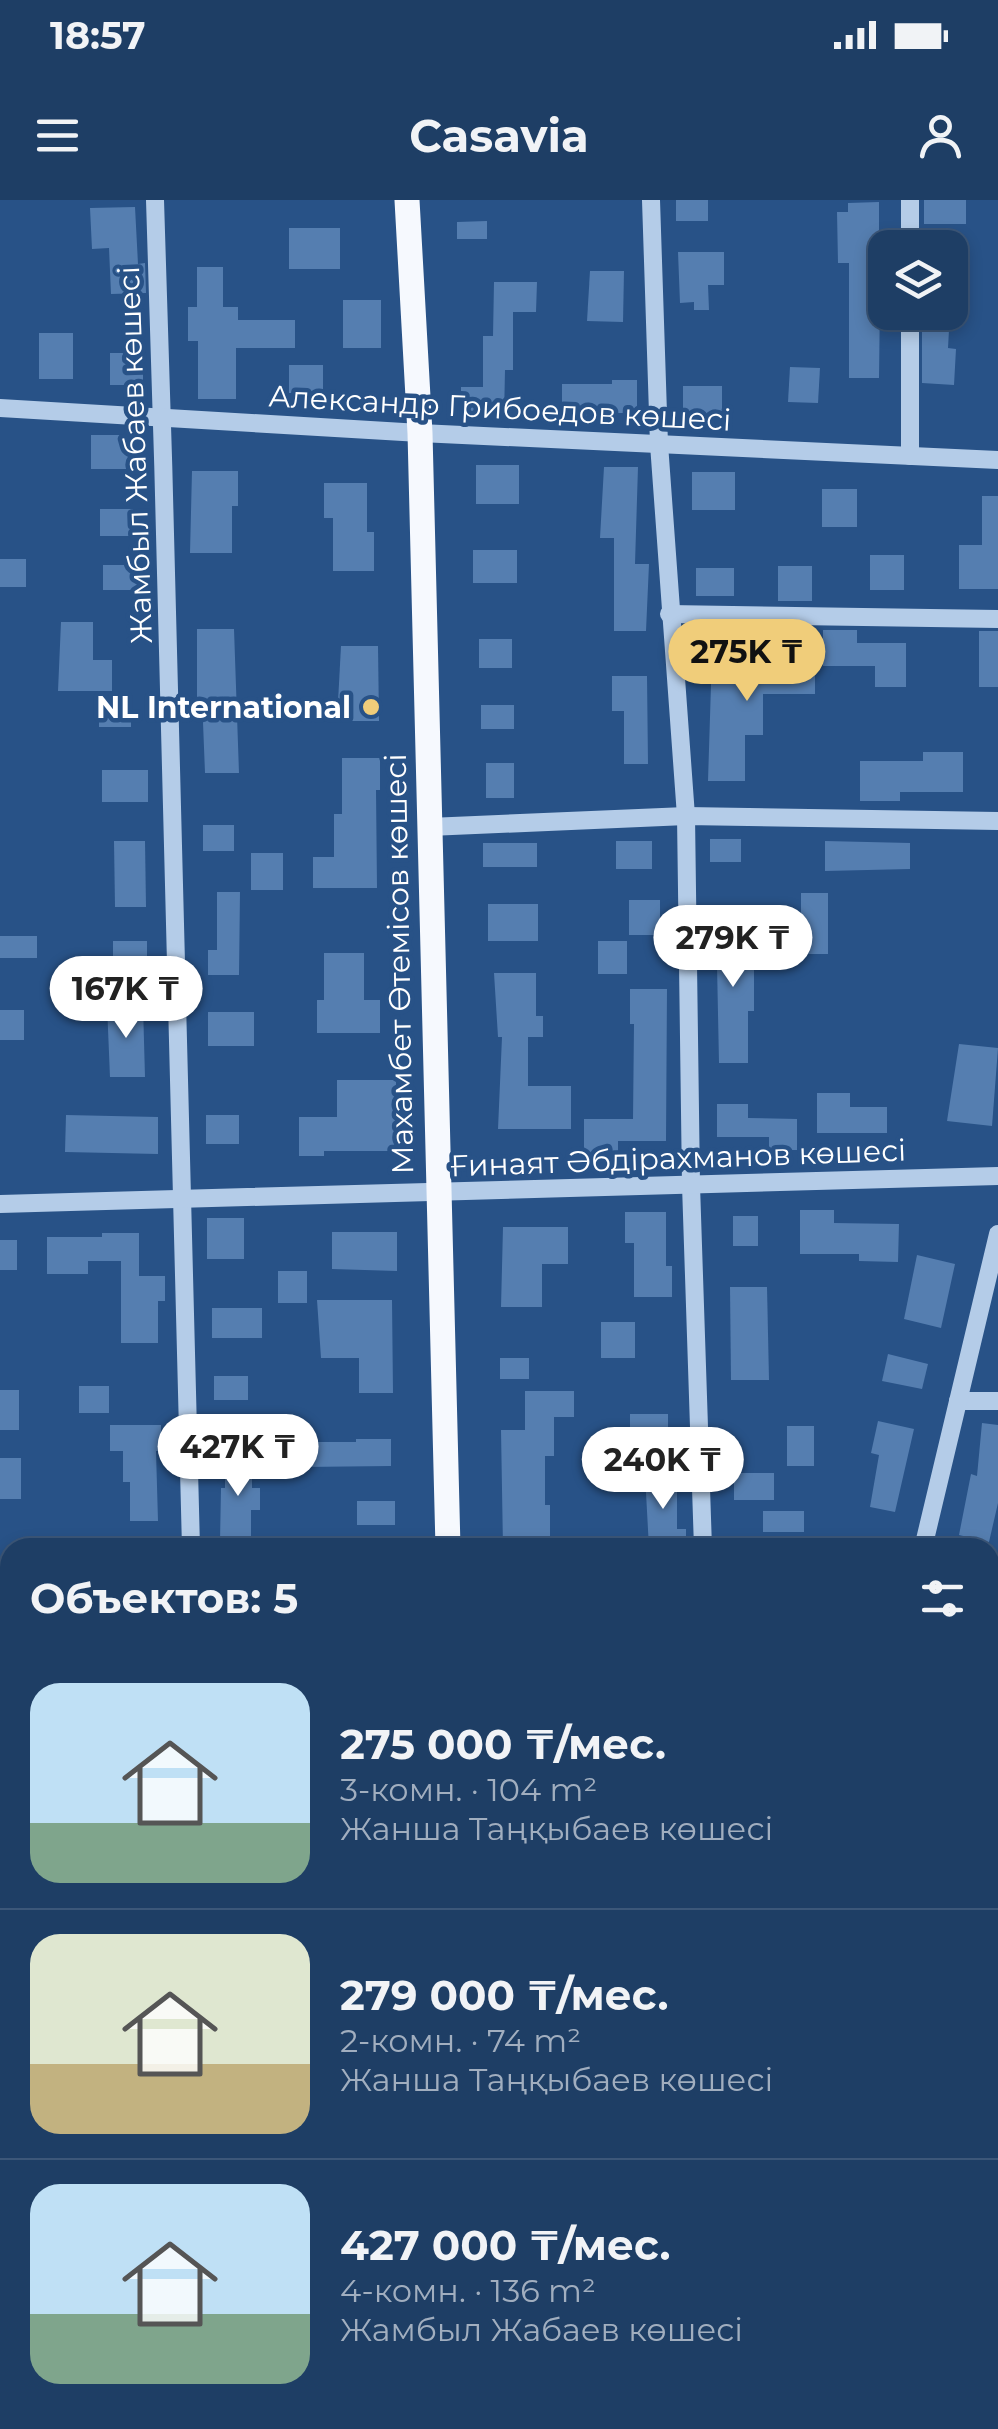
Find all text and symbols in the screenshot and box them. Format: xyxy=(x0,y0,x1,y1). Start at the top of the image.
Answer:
text: 18:57 xyxy=(50,12,146,59)
icon: menu xyxy=(30,108,85,163)
text: Casavia xyxy=(409,108,589,163)
icon: person xyxy=(913,108,968,163)
map controls xyxy=(868,230,968,330)
button: layers xyxy=(868,230,968,330)
street label: Жамбыл Жабаев көшесі xyxy=(110,266,160,644)
street label: Александр Грибоедов көшесі xyxy=(268,377,732,439)
pin: 275K ₸ xyxy=(666,619,828,704)
text: 275K ₸ xyxy=(690,632,804,671)
place label: NL International xyxy=(96,689,351,726)
marker: NL International xyxy=(360,696,382,718)
street label: Махамбет Өтемісов көшесі xyxy=(377,753,421,1175)
pin: 279K ₸ xyxy=(652,905,814,990)
text: 279K ₸ xyxy=(675,918,791,957)
pin: 167K ₸ xyxy=(45,956,207,1041)
text: 167K ₸ xyxy=(72,969,180,1008)
street label: Ғинаят Әбдірахманов көшесі xyxy=(449,1132,907,1184)
pin: 427K ₸ xyxy=(157,1414,319,1499)
text: 427K ₸ xyxy=(180,1427,296,1466)
pin: 240K ₸ xyxy=(582,1427,744,1512)
text: 240K ₸ xyxy=(604,1440,722,1479)
icon: filters xyxy=(915,1571,970,1626)
text: Объектов: 5 xyxy=(30,1572,298,1624)
text: 275 000 ₸/мес. xyxy=(340,1718,666,1770)
icon: home xyxy=(110,1723,230,1843)
text: 3-комн. · 104 m² xyxy=(340,1770,597,1809)
text: Жанша Таңқыбаев көшесі xyxy=(340,1809,773,1848)
text: 279 000 ₸/мес. xyxy=(340,1969,668,2021)
icon: home xyxy=(110,1974,230,2094)
text: 2-комн. · 74 m² xyxy=(340,2021,581,2060)
text: Жанша Таңқыбаев көшесі xyxy=(340,2060,773,2099)
text: 427 000 ₸/мес. xyxy=(340,2219,671,2271)
icon: home xyxy=(110,2224,230,2344)
text: 4-комн. · 136 m² xyxy=(340,2271,596,2310)
text: Жамбыл Жабаев көшесі xyxy=(340,2310,743,2349)

